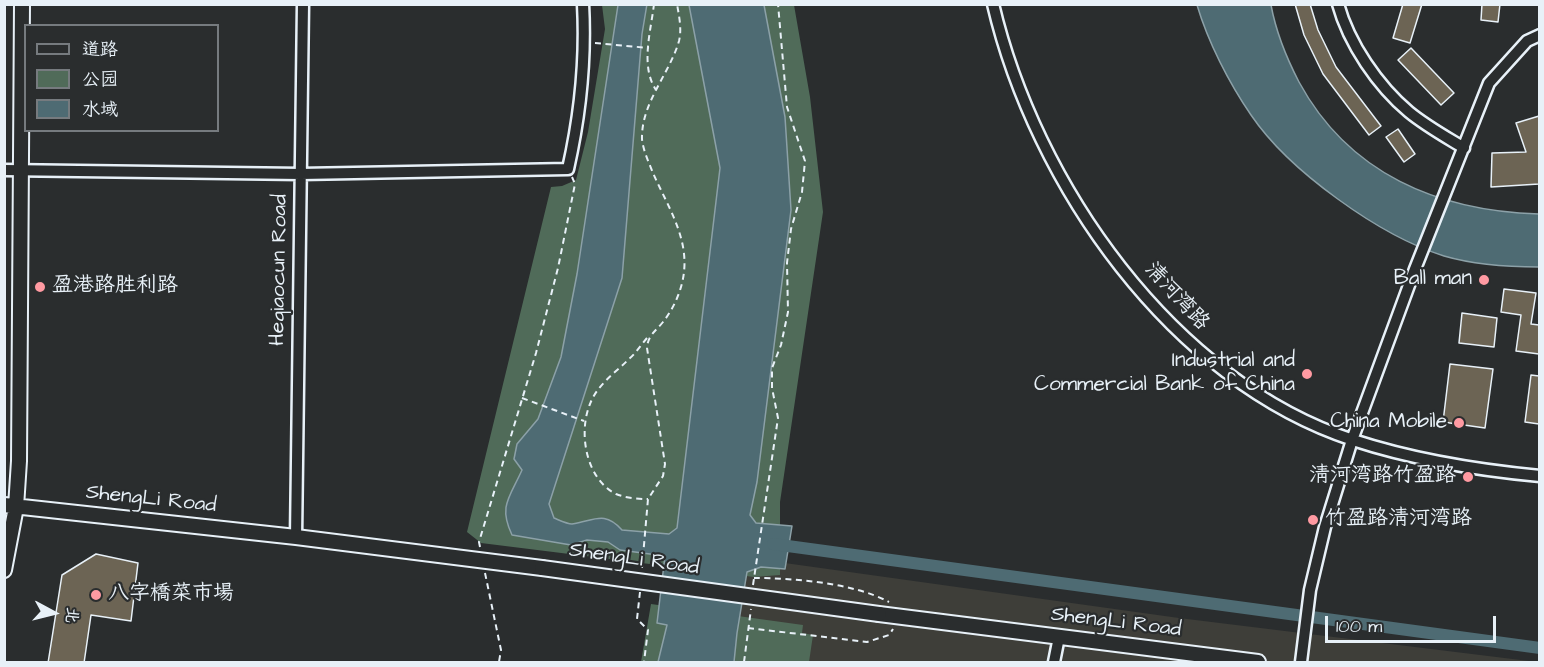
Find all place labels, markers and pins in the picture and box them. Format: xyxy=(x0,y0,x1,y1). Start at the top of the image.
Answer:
place label: Ball man xyxy=(1394,267,1472,293)
marker: Ball man xyxy=(1477,273,1491,287)
place label: 盈港路胜利路 xyxy=(52,274,178,300)
marker: 盈港路胜利路 xyxy=(33,280,47,294)
place label: Industrial and Commercial Bank of China xyxy=(1034,349,1295,399)
marker: Industrial and Commercial Bank of China xyxy=(1300,367,1314,381)
place label: China Mobile xyxy=(1330,410,1447,436)
marker: China Mobile xyxy=(1452,416,1466,430)
place label: 清河湾路竹盈路 xyxy=(1309,464,1456,490)
marker: 清河湾路竹盈路 xyxy=(1461,470,1475,484)
place label: 竹盈路清河湾路 xyxy=(1325,507,1472,533)
marker: 竹盈路清河湾路 xyxy=(1306,513,1320,527)
place label: 八字橋菜市場 xyxy=(108,582,234,608)
marker: 八字橋菜市場 xyxy=(89,588,103,602)

